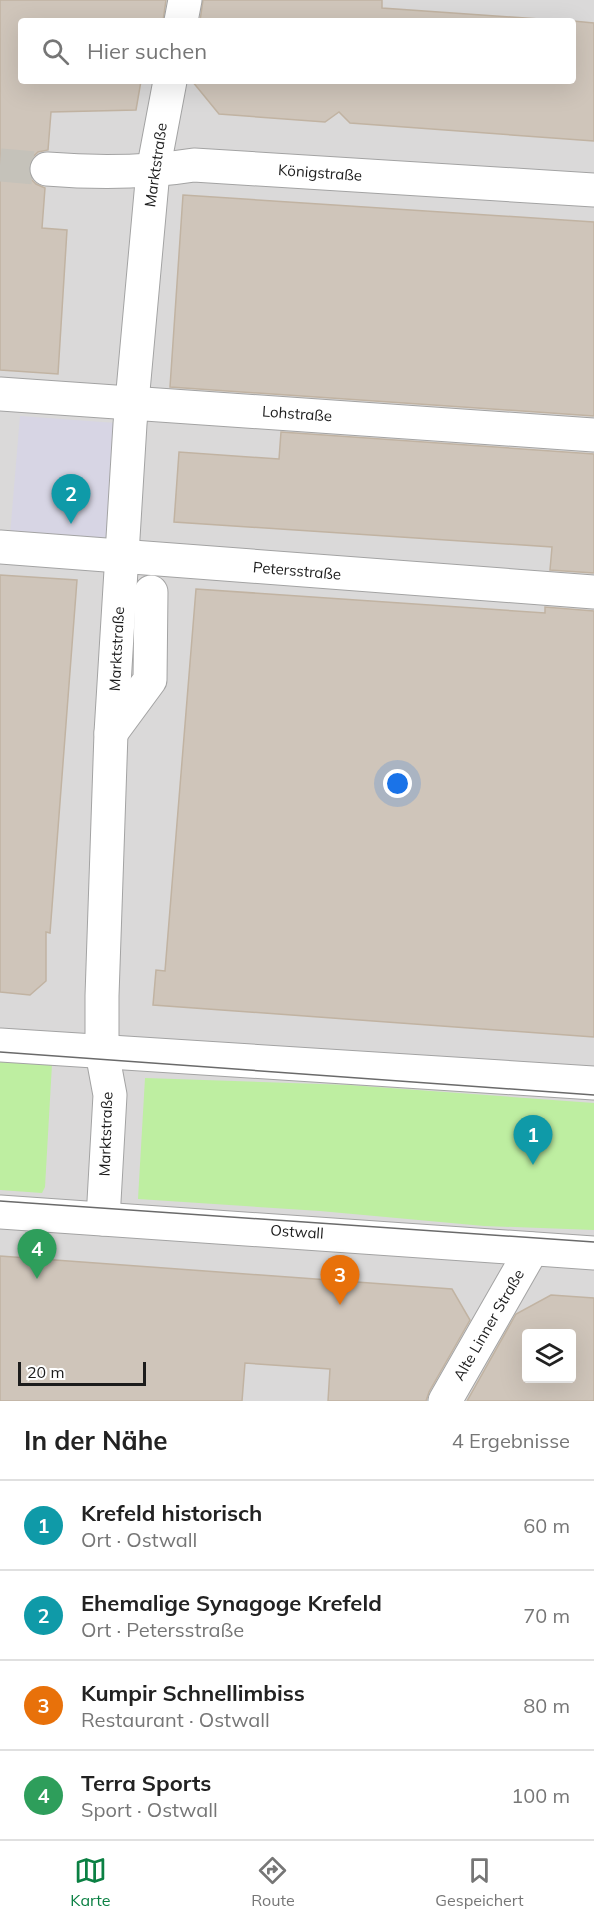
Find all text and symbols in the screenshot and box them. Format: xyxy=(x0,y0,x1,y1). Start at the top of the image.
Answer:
search box xyxy=(18,18,576,84)
icon: search xyxy=(39,35,72,68)
text: Hier suchen xyxy=(87,37,207,65)
street label: Marktstraße xyxy=(140,122,171,208)
street label: Königstraße xyxy=(277,160,363,185)
street label: Lohstraße xyxy=(261,402,333,425)
pin: 2 xyxy=(52,474,90,524)
street label: Petersstraße xyxy=(252,557,342,584)
street label: Marktstraße xyxy=(105,606,128,692)
your location xyxy=(383,769,412,798)
street label: Marktstraße xyxy=(95,1091,116,1177)
pin: 1 xyxy=(514,1116,552,1165)
street label: Ostwall xyxy=(270,1220,324,1243)
pin: 4 xyxy=(18,1230,57,1279)
pin: 3 xyxy=(320,1256,360,1305)
street label: Alte Linner Straße xyxy=(449,1266,528,1384)
map controls xyxy=(522,1329,576,1383)
button: layers xyxy=(522,1329,576,1383)
scale bar xyxy=(18,1359,146,1386)
text: 20 m xyxy=(27,1362,64,1382)
text: In der Nähe xyxy=(24,1424,168,1457)
text: 4 Ergebnisse xyxy=(452,1428,570,1453)
text: Krefeld historisch xyxy=(81,1499,262,1527)
text: 1 xyxy=(38,1513,50,1538)
text: 60 m xyxy=(523,1513,570,1538)
text: Ort · Ostwall xyxy=(81,1527,197,1552)
text: Ehemalige Synagoge Krefeld xyxy=(81,1589,382,1617)
text: 2 xyxy=(38,1603,50,1628)
text: 70 m xyxy=(523,1603,570,1628)
text: Ort · Petersstraße xyxy=(81,1617,244,1642)
text: Kumpir Schnellimbiss xyxy=(81,1679,305,1707)
text: 3 xyxy=(38,1693,50,1718)
text: 80 m xyxy=(523,1693,570,1718)
text: Restaurant · Ostwall xyxy=(81,1707,270,1732)
text: Terra Sports xyxy=(81,1769,211,1797)
text: 4 xyxy=(38,1783,50,1808)
text: 100 m xyxy=(511,1783,570,1808)
text: Sport · Ostwall xyxy=(81,1797,218,1822)
tab: Karte xyxy=(70,1854,111,1910)
tab: Route xyxy=(251,1854,295,1910)
tab: Gespeichert xyxy=(435,1854,524,1910)

